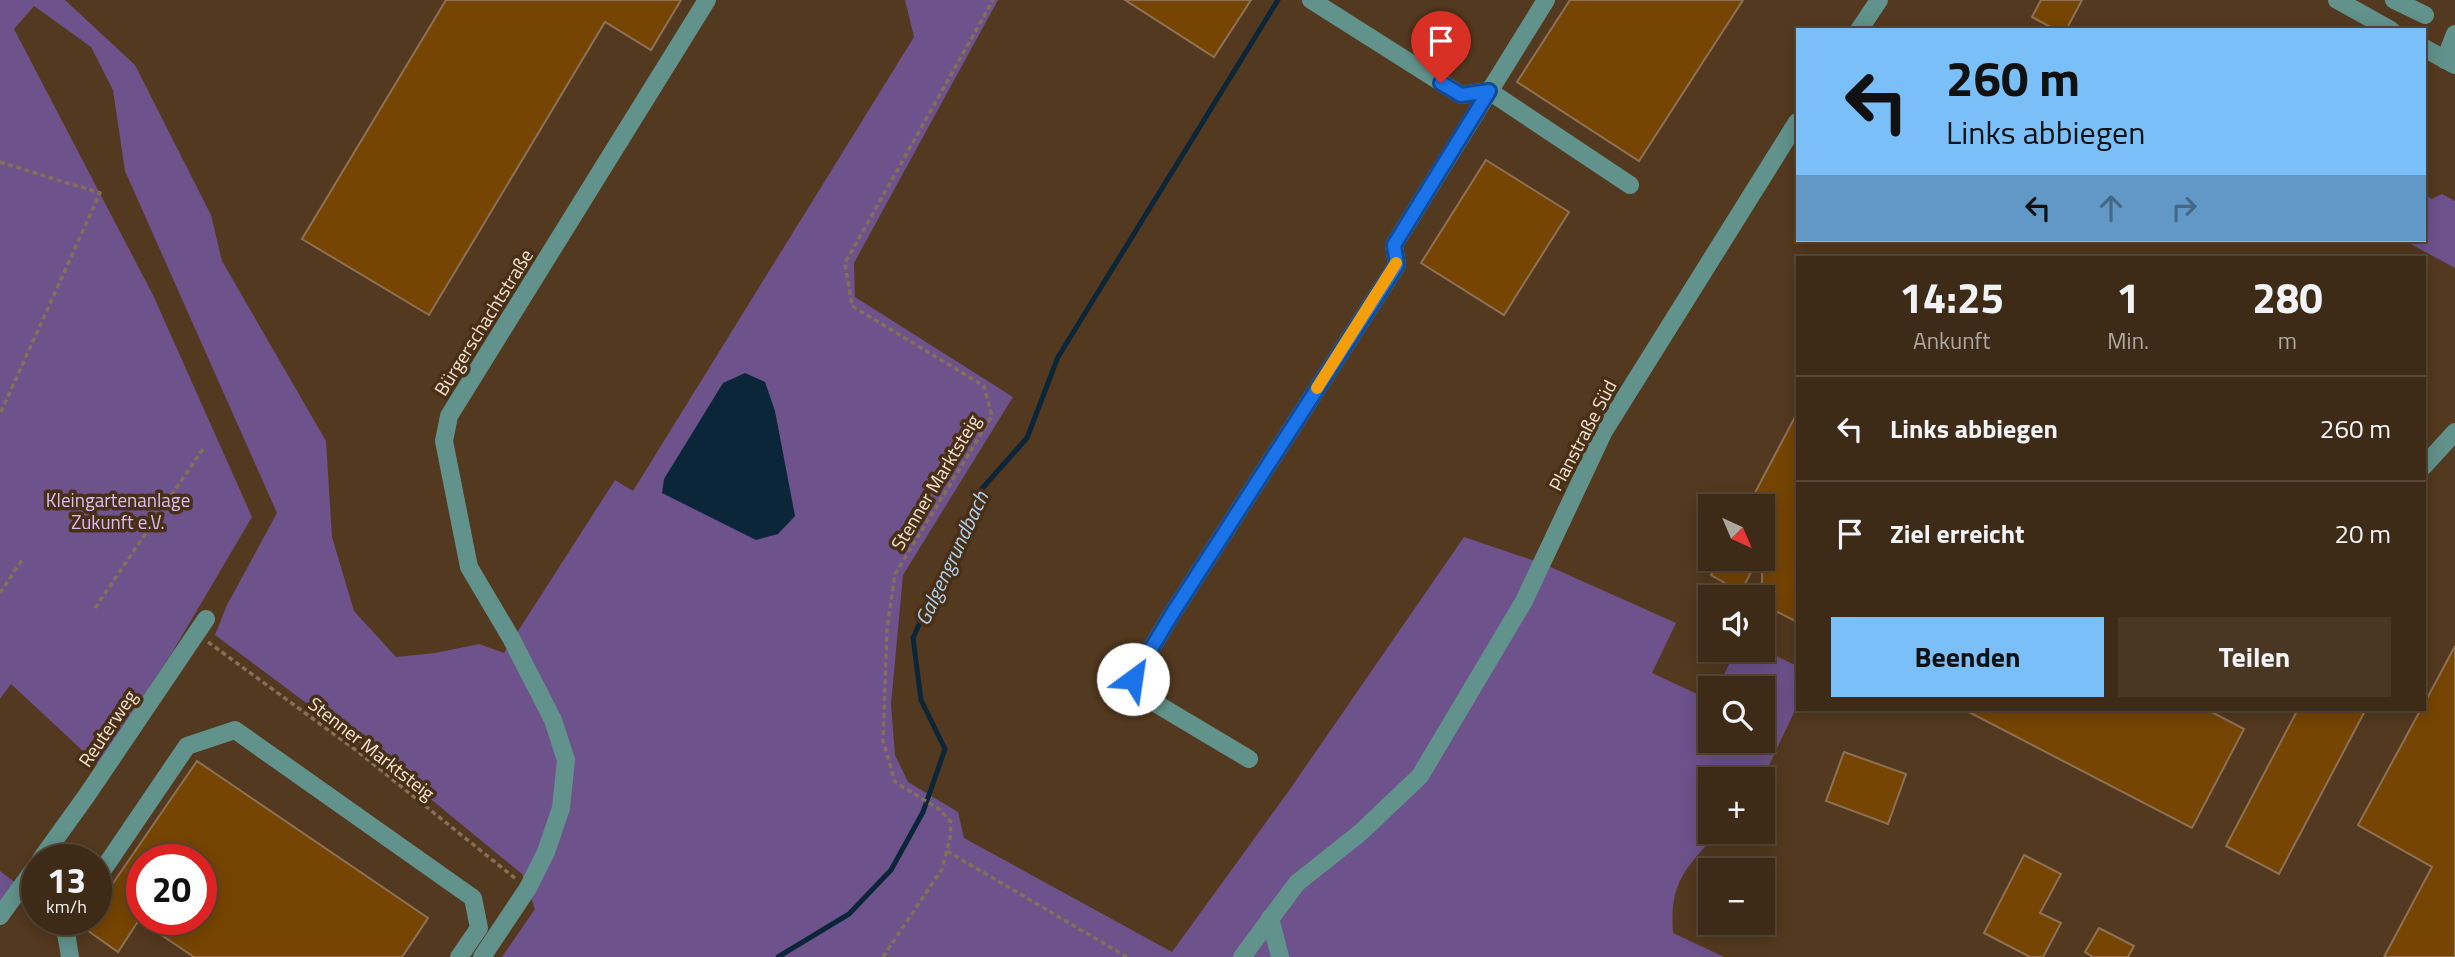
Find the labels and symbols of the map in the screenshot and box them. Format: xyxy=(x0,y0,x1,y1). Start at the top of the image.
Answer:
pin xyxy=(1411,11,1471,83)
street label: Bürgerschachtstraße xyxy=(426,243,540,401)
street label: Planstraße Süd xyxy=(1541,374,1623,496)
street label: Stenner Marktsteig xyxy=(883,408,987,555)
park label: Kleingartenanlage Zukunft e.V. xyxy=(46,485,190,536)
water label: Galgengrundbach xyxy=(906,485,996,630)
north arrow xyxy=(1698,494,1774,570)
position arrow xyxy=(1096,642,1170,716)
street label: Reuterweg xyxy=(70,683,144,773)
street label: Stenner Marktsteig xyxy=(302,689,442,807)
speed limit sign: 20 xyxy=(126,844,217,935)

